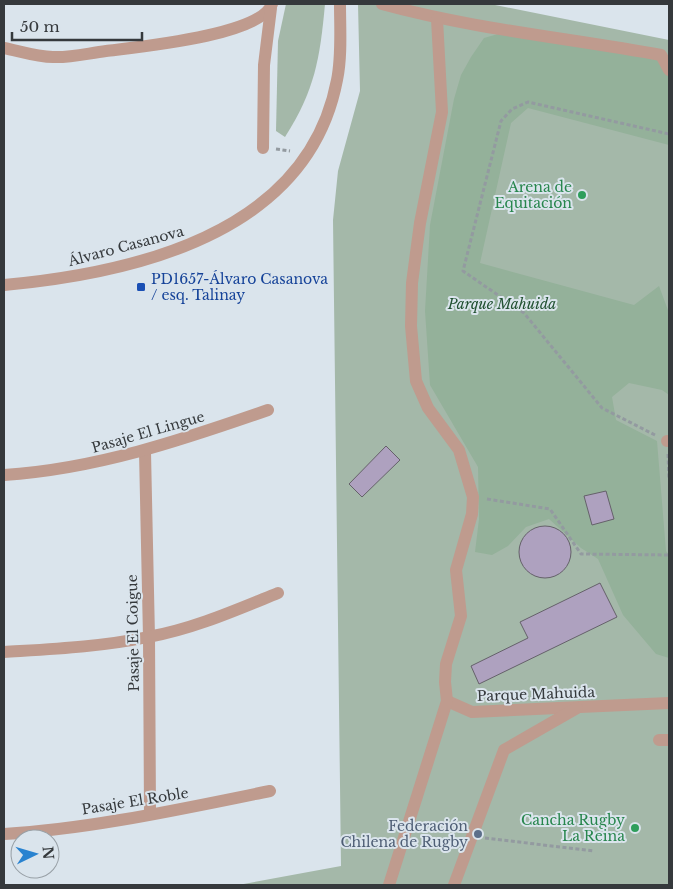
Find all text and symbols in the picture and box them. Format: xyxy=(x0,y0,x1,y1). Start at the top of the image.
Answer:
scale bar xyxy=(12,10,142,42)
text: 50 m xyxy=(20,17,60,36)
place label: Arena de Equitación xyxy=(494,178,572,212)
marker: Arena de Equitación xyxy=(576,189,588,201)
street label: Álvaro Casanova xyxy=(65,222,186,270)
place label: PD1657-Álvaro Casanova / esq. Talinay xyxy=(151,270,328,304)
marker: PD1657-Álvaro Casanova / esq. Talinay xyxy=(135,281,147,293)
park label: Parque Mahuida xyxy=(447,295,556,313)
street label: Pasaje El Lingue xyxy=(89,407,207,457)
street label: Pasaje El Coigue xyxy=(123,574,143,692)
street label: Parque Mahuida xyxy=(477,683,596,705)
street label: Pasaje El Roble xyxy=(80,784,190,818)
place label: Cancha Rugby La Reina xyxy=(521,811,625,845)
place label: Federación Chilena de Rugby xyxy=(340,817,468,851)
marker: Cancha Rugby La Reina xyxy=(629,822,641,834)
marker: Federación Chilena de Rugby xyxy=(472,828,484,840)
north arrow xyxy=(10,829,60,879)
text: N xyxy=(38,846,57,860)

